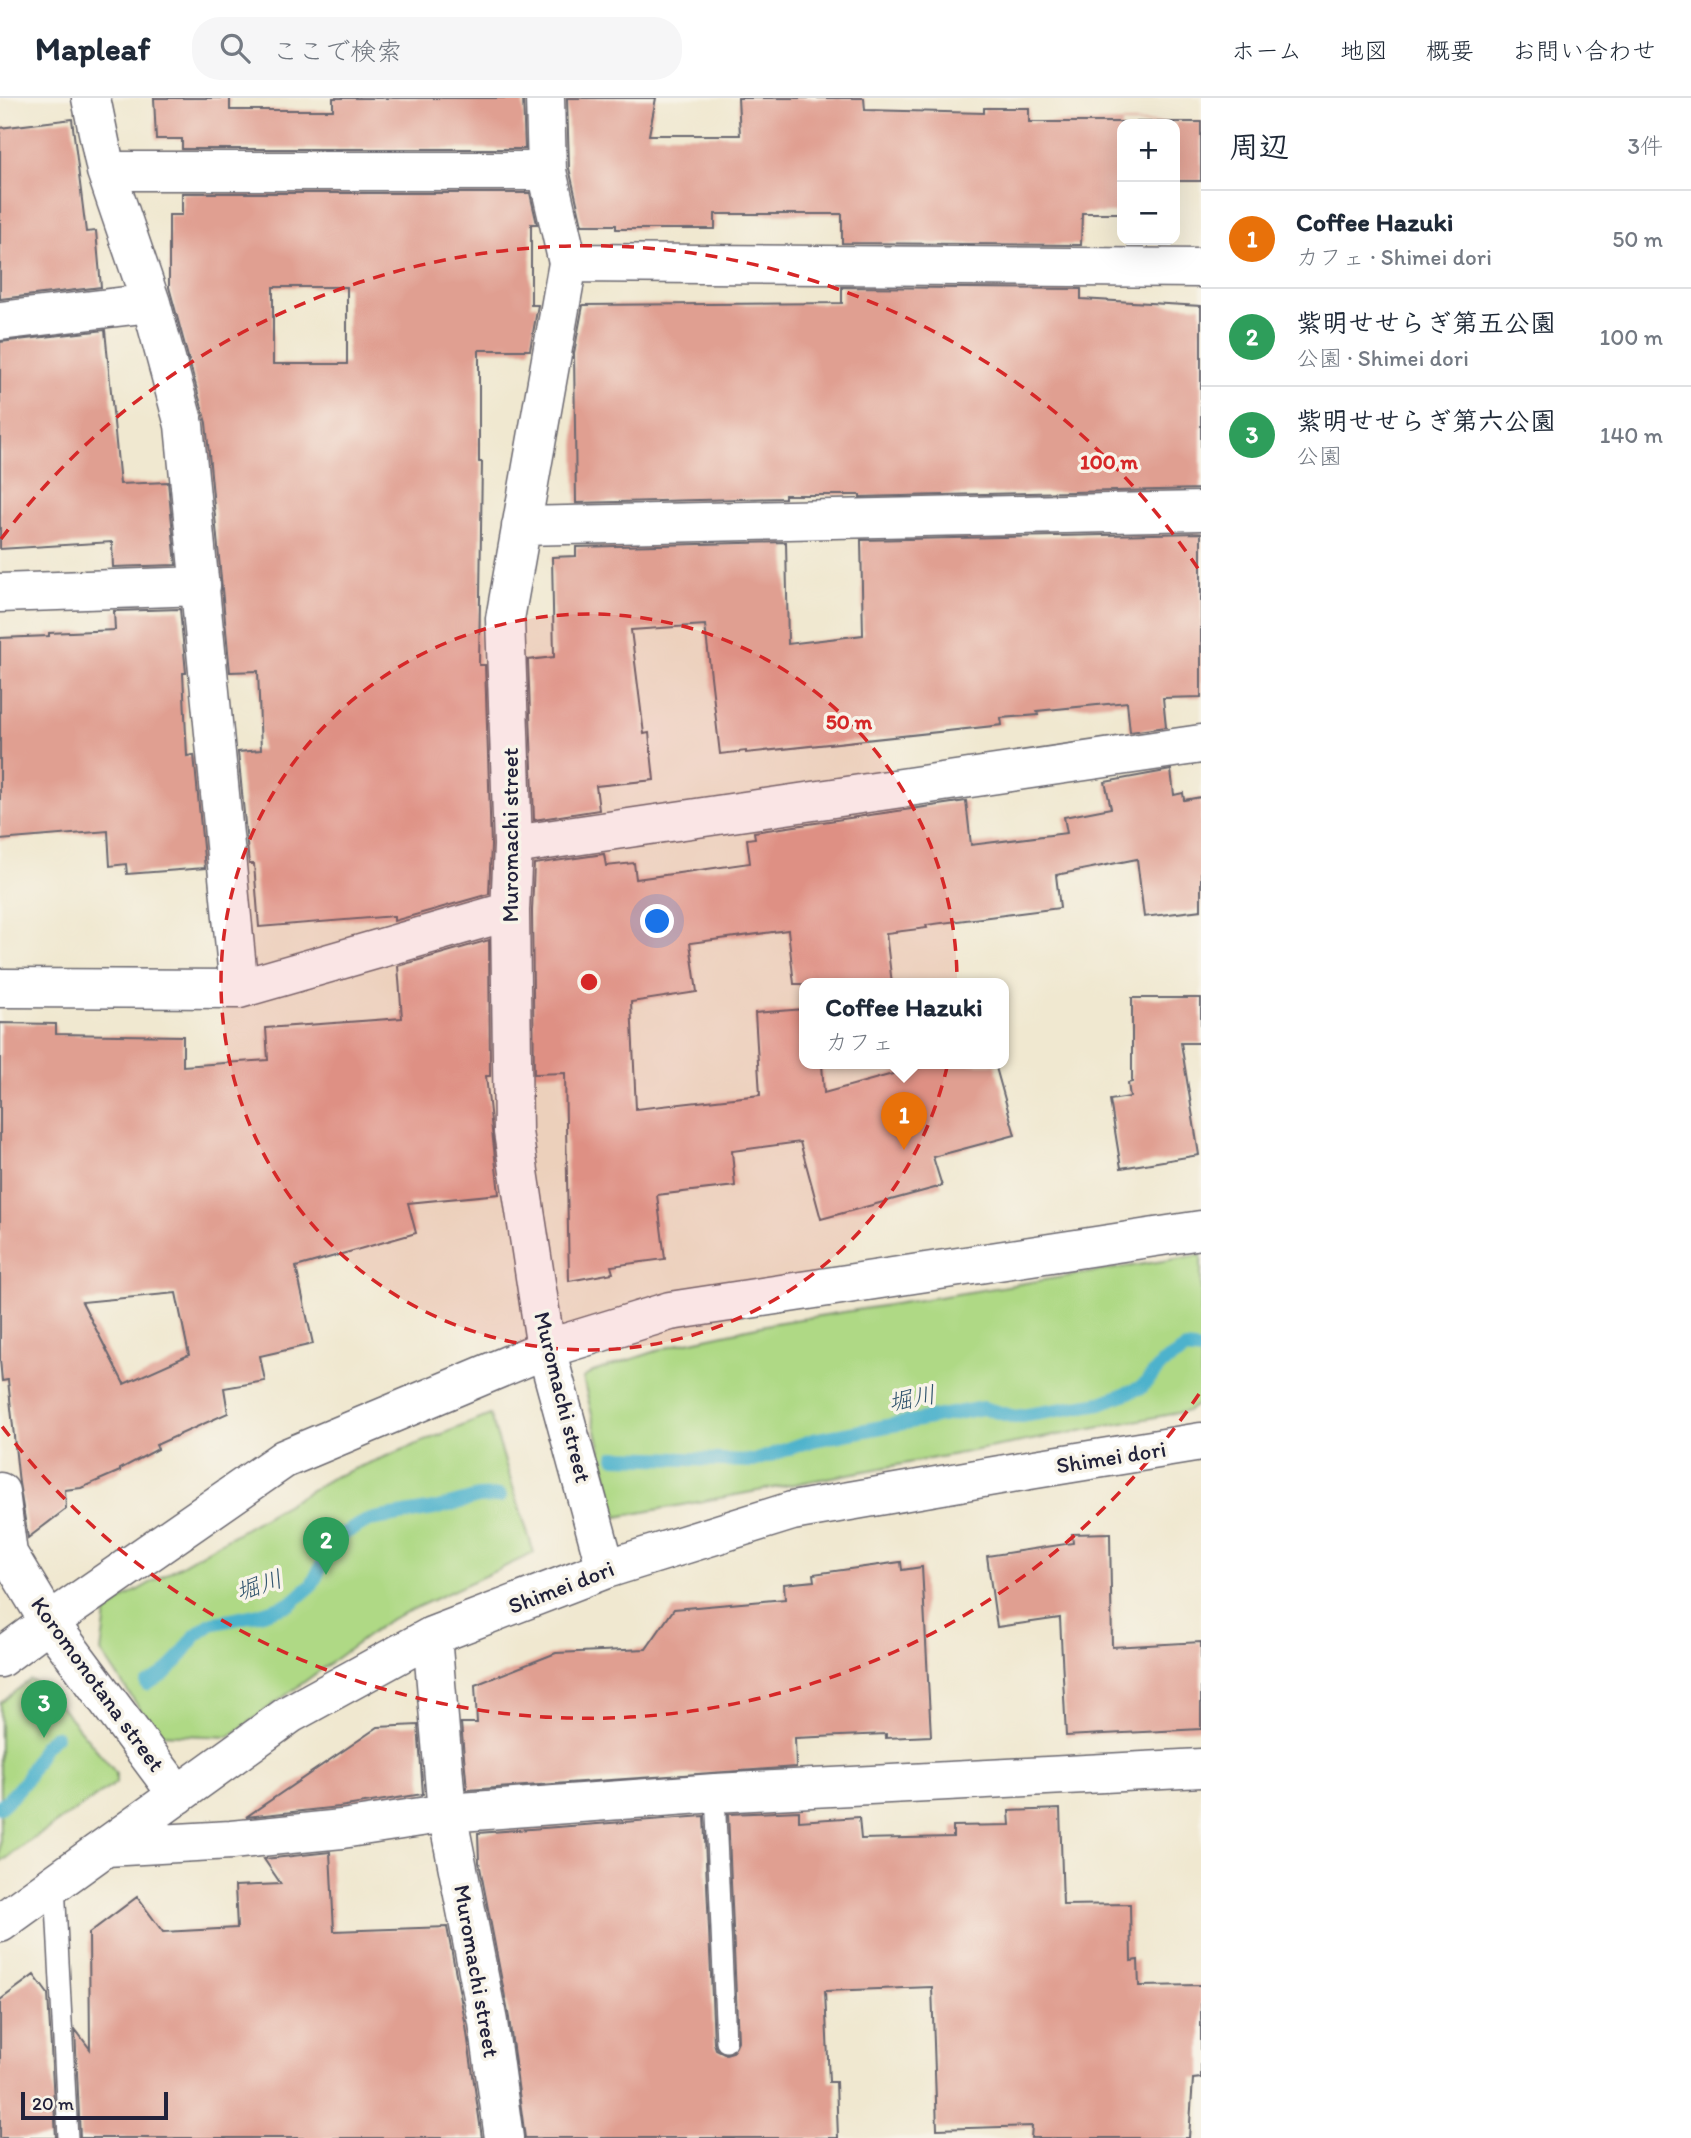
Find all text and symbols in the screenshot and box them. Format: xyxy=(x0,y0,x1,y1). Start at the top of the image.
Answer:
search box xyxy=(192,17,682,80)
text: Mapleaf xyxy=(35,29,150,68)
icon: search xyxy=(216,29,254,67)
text: ここで検索 xyxy=(272,35,402,67)
text: ホーム xyxy=(1231,36,1302,65)
text: 地図 xyxy=(1340,36,1388,65)
text: 概要 xyxy=(1426,36,1474,65)
text: お問い合わせ xyxy=(1512,36,1656,65)
map controls xyxy=(1117,119,1180,245)
button: + xyxy=(1117,119,1180,182)
text: 周辺 xyxy=(1229,128,1289,165)
text: 3件 xyxy=(1627,132,1663,160)
button: − xyxy=(1117,182,1180,245)
text: Coffee Hazuki xyxy=(1296,206,1453,238)
text: 1 xyxy=(1247,225,1257,253)
text: 50 m xyxy=(1612,225,1663,253)
text: カフェ · Shimei dori xyxy=(1296,243,1492,271)
text: 紫明せせらぎ第五公園 xyxy=(1296,307,1556,339)
text: 2 xyxy=(1246,323,1258,351)
text: 100 m xyxy=(1599,323,1663,351)
text: 公園 · Shimei dori xyxy=(1296,344,1469,372)
text: 紫明せせらぎ第六公園 xyxy=(1296,405,1556,437)
text: 3 xyxy=(1246,421,1258,449)
text: 140 m xyxy=(1600,421,1663,449)
text: 公園 xyxy=(1296,442,1342,470)
text: 100 m xyxy=(1080,449,1138,474)
text: 50 m xyxy=(826,709,873,734)
street label: Muromachi street xyxy=(496,747,524,922)
your location xyxy=(640,904,674,938)
centre of rings xyxy=(577,970,601,994)
popup xyxy=(799,978,1009,1069)
text: Coffee Hazuki xyxy=(825,991,983,1023)
text: カフェ xyxy=(825,1028,894,1056)
pin: 1 xyxy=(881,1092,927,1150)
street label: Muromachi street xyxy=(528,1309,598,1486)
water label: 堀川 xyxy=(886,1379,938,1417)
street label: Shimei dori xyxy=(1054,1434,1168,1480)
pin: 2 xyxy=(303,1517,349,1575)
street label: Shimei dori xyxy=(504,1554,618,1620)
water label: 堀川 xyxy=(232,1563,286,1607)
street label: Koromonotana street xyxy=(25,1591,171,1777)
pin: 3 xyxy=(21,1680,67,1738)
street label: Muromachi street xyxy=(448,1882,506,2060)
scale bar xyxy=(21,2089,168,2121)
text: 20 m xyxy=(32,2092,74,2115)

